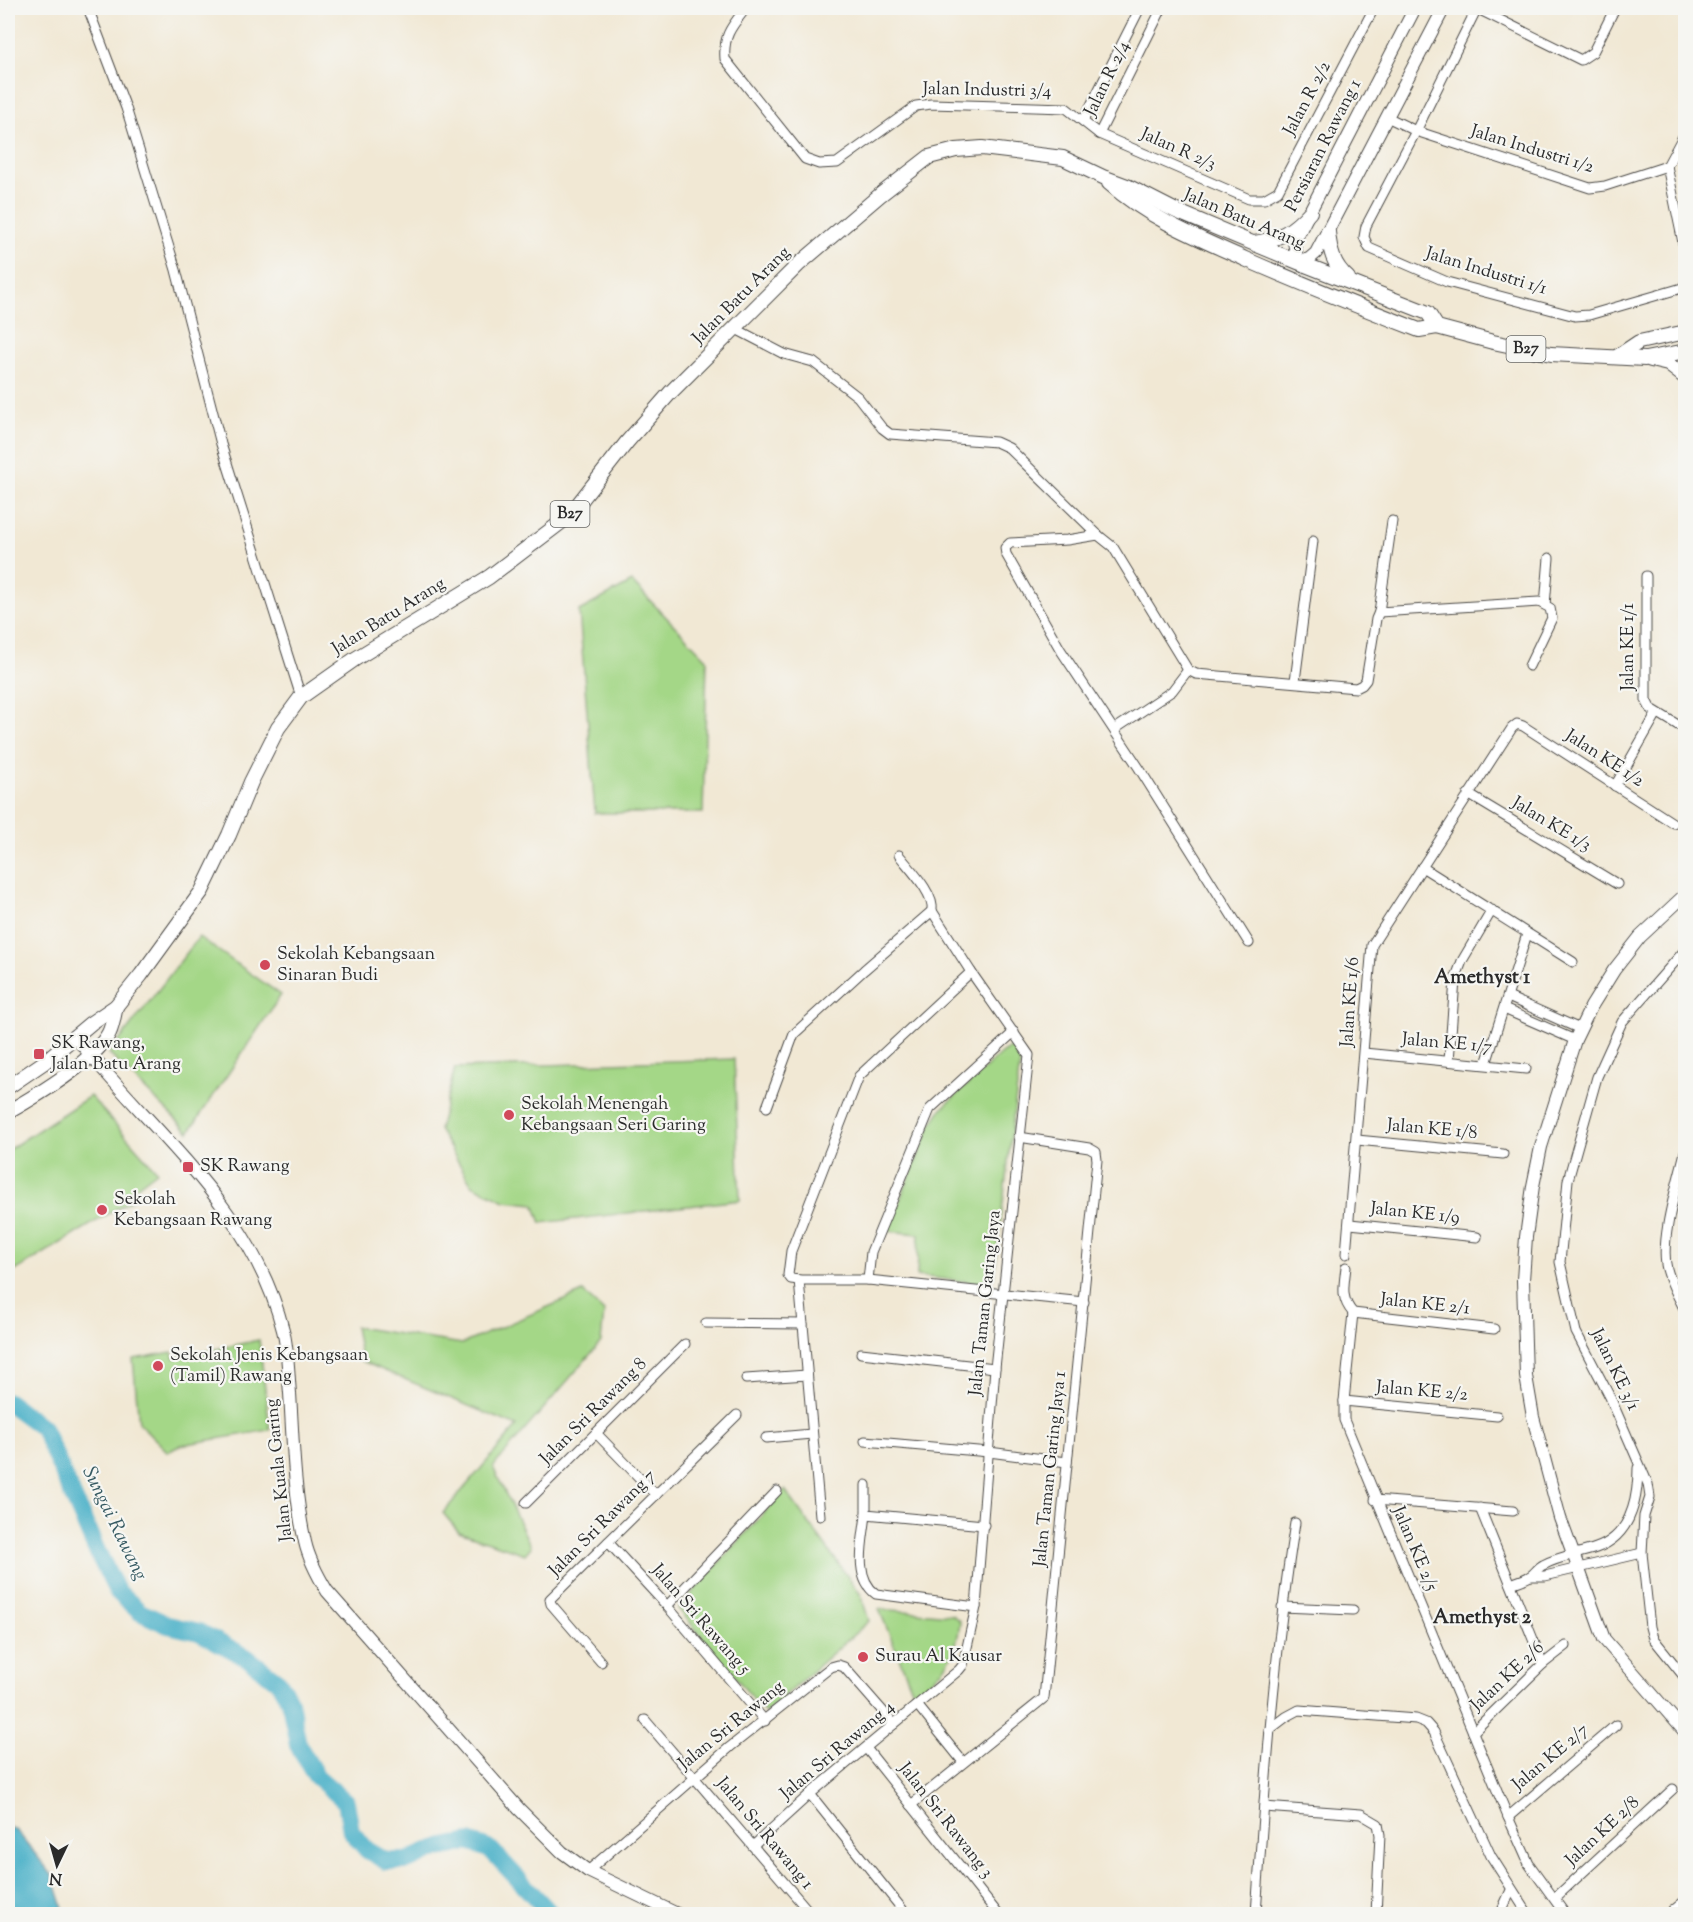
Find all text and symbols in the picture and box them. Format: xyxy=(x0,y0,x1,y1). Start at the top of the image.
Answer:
street label: Jalan R 2/4 xyxy=(1078,37,1137,122)
street label: Jalan R 2/2 xyxy=(1277,57,1339,142)
street label: Persiaran Rawang 1 xyxy=(1279,75,1369,217)
street label: Jalan Industri 3/4 xyxy=(921,77,1052,105)
street label: Jalan Industri 1/2 xyxy=(1466,119,1597,181)
street label: Jalan R 2/3 xyxy=(1135,121,1220,178)
street label: Jalan Batu Arang xyxy=(1178,182,1309,257)
street label: Jalan Batu Arang xyxy=(686,241,797,352)
street label: Jalan Industri 1/1 xyxy=(1421,241,1550,303)
road number: B27 xyxy=(1506,336,1546,362)
road number: B27 xyxy=(550,501,590,527)
street label: Jalan Batu Arang xyxy=(326,572,451,663)
street label: Jalan KE 1/1 xyxy=(1616,603,1642,692)
street label: Jalan KE 1/2 xyxy=(1558,723,1649,795)
street label: Jalan KE 1/3 xyxy=(1505,791,1596,859)
place label: Sekolah Kebangsaan Sinaran Budi xyxy=(277,942,435,989)
street label: Jalan KE 1/6 xyxy=(1335,956,1367,1049)
marker: Sekolah Kebangsaan Sinaran Budi xyxy=(258,958,272,972)
district label: Amethyst 1 xyxy=(1434,964,1530,993)
street label: Jalan KE 1/7 xyxy=(1400,1027,1493,1061)
place label: SK Rawang, Jalan Batu Arang xyxy=(50,1031,181,1078)
marker: SK Rawang, Jalan Batu Arang xyxy=(32,1047,46,1061)
place label: Sekolah Menengah Kebangsaan Seri Garing xyxy=(521,1092,706,1139)
marker: Sekolah Menengah Kebangsaan Seri Garing xyxy=(502,1108,516,1122)
street label: Jalan KE 1/8 xyxy=(1385,1113,1478,1147)
place label: SK Rawang xyxy=(200,1154,290,1180)
marker: SK Rawang xyxy=(181,1160,195,1174)
place label: Sekolah Kebangsaan Rawang xyxy=(114,1187,272,1234)
street label: Jalan KE 1/9 xyxy=(1368,1196,1461,1232)
marker: Sekolah Kebangsaan Rawang xyxy=(95,1203,109,1217)
street label: Jalan Taman Garing Jaya xyxy=(963,1209,1009,1398)
street label: Jalan KE 2/1 xyxy=(1378,1287,1471,1323)
street label: Jalan KE 3/1 xyxy=(1582,1324,1645,1416)
place label: Sekolah Jenis Kebangsaan (Tamil) Rawang xyxy=(170,1343,369,1390)
street label: Jalan Sri Rawang 8 xyxy=(534,1352,654,1472)
marker: Sekolah Jenis Kebangsaan (Tamil) Rawang xyxy=(151,1359,165,1373)
street label: Jalan Taman Garing Jaya 1 xyxy=(1028,1370,1074,1569)
street label: Jalan KE 2/2 xyxy=(1374,1375,1470,1409)
street label: Jalan Kuala Garing xyxy=(260,1397,301,1544)
water label: Sungai Rawang xyxy=(74,1462,154,1586)
street label: Jalan Sri Rawang 7 xyxy=(543,1464,663,1584)
street label: Jalan KE 2/5 xyxy=(1384,1502,1444,1595)
street label: Jalan Sri Rawang 5 xyxy=(644,1558,756,1681)
district label: Amethyst 2 xyxy=(1433,1604,1532,1633)
street label: Jalan KE 2/6 xyxy=(1465,1636,1551,1719)
place label: Surau Al Kausar xyxy=(875,1644,1002,1670)
marker: Surau Al Kausar xyxy=(856,1650,870,1664)
street label: Jalan Sri Rawang xyxy=(673,1675,791,1778)
street label: Jalan Sri Rawang 4 xyxy=(774,1695,901,1807)
street label: Jalan KE 2/7 xyxy=(1506,1718,1595,1798)
street label: Jalan Sri Rawang 3 xyxy=(891,1757,999,1884)
street label: Jalan Sri Rawang 1 xyxy=(709,1771,819,1896)
street label: Jalan KE 2/8 xyxy=(1559,1791,1646,1874)
north arrow xyxy=(27,1835,87,1895)
text: N xyxy=(48,1865,63,1889)

